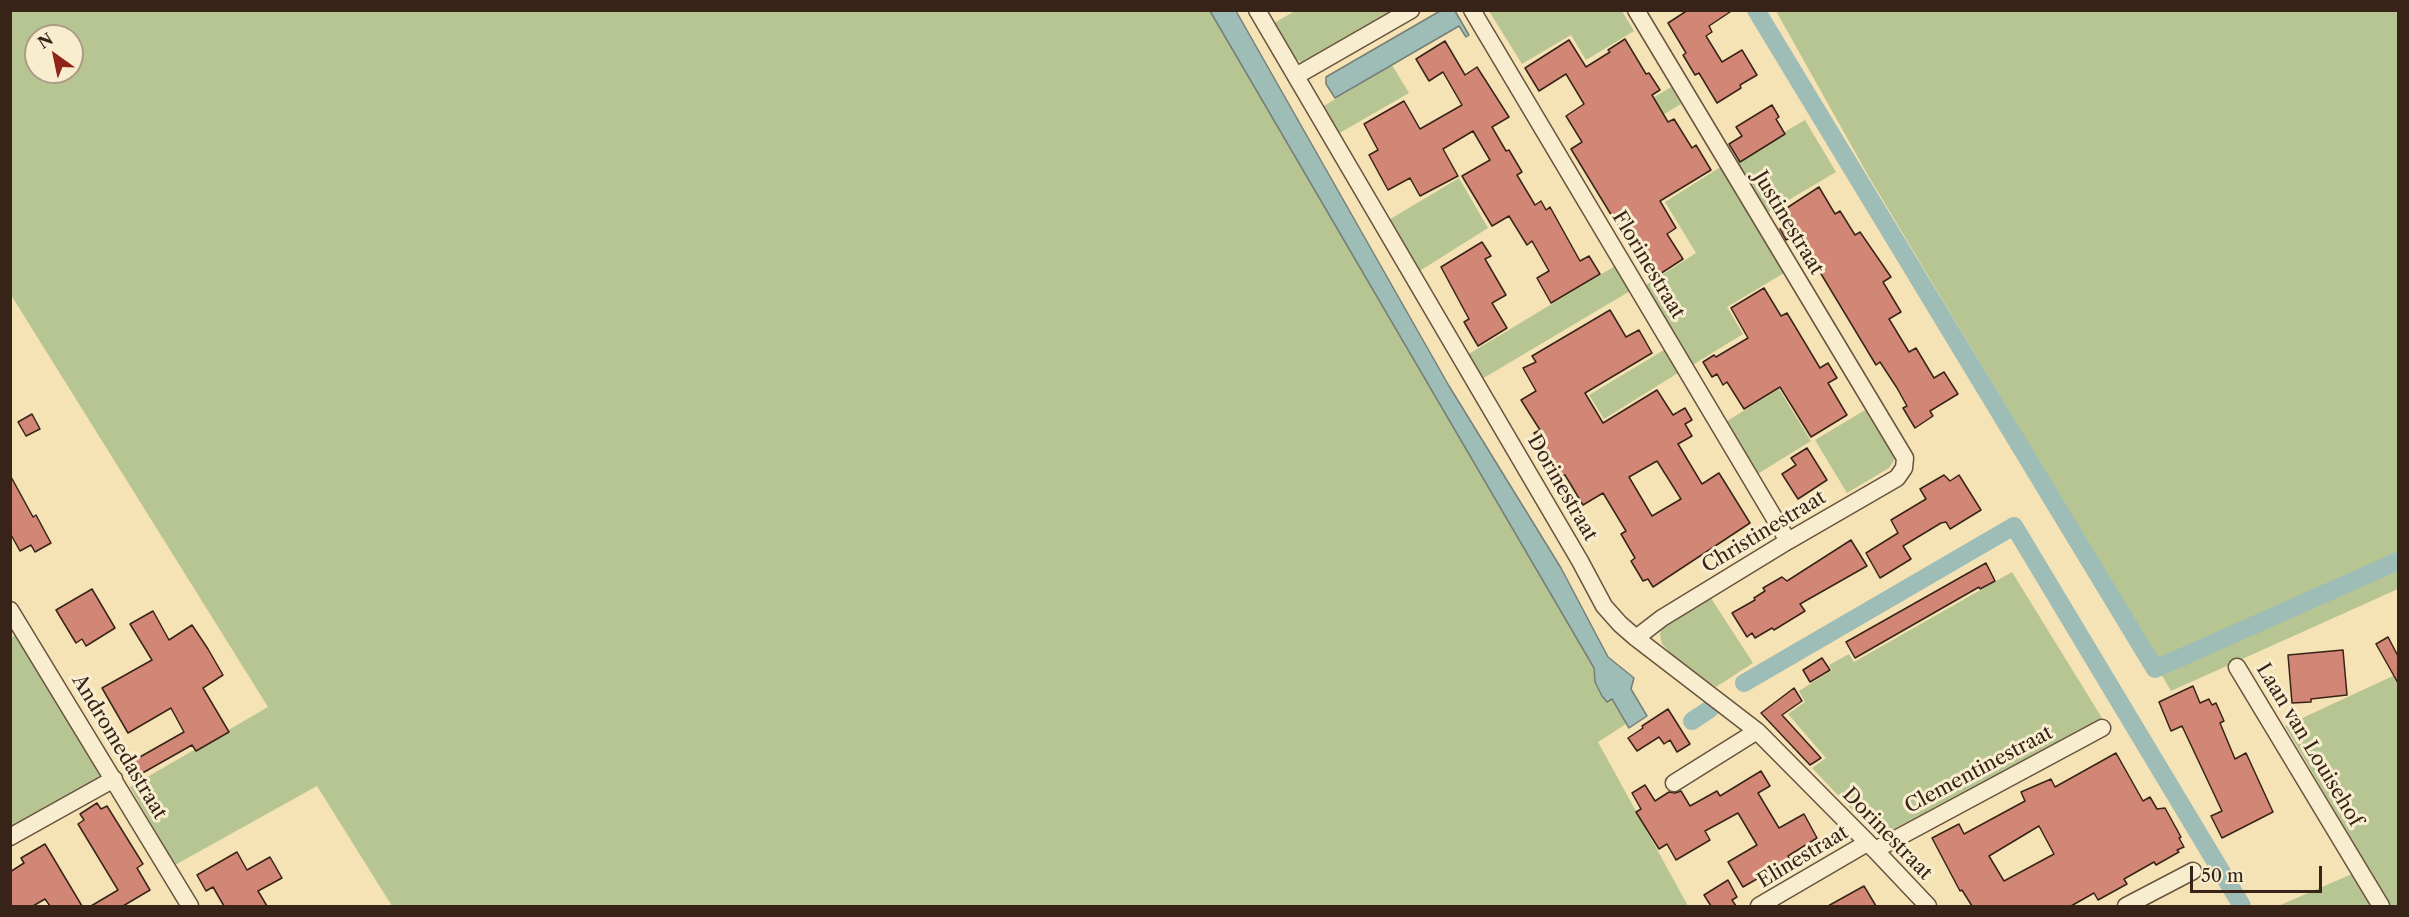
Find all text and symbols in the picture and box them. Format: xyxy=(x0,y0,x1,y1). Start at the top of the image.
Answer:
north arrow xyxy=(24,24,84,84)
text: N xyxy=(34,28,57,53)
street label: Justinestraat xyxy=(1748,167,1828,279)
street label: Florinestraat xyxy=(1606,207,1690,323)
street label: Dorinestraat xyxy=(1522,431,1602,545)
street label: Christinestraat xyxy=(1698,486,1830,578)
street label: Laan van Louisehof xyxy=(2251,659,2367,831)
street label: Andromedastraat xyxy=(66,670,172,824)
street label: Clementinestraat xyxy=(1901,721,2057,819)
street label: Dorinestraat xyxy=(1837,783,1937,885)
street label: Elinestraat xyxy=(1753,821,1853,893)
scale bar xyxy=(2193,854,2325,892)
text: 50 m xyxy=(2201,865,2244,887)

